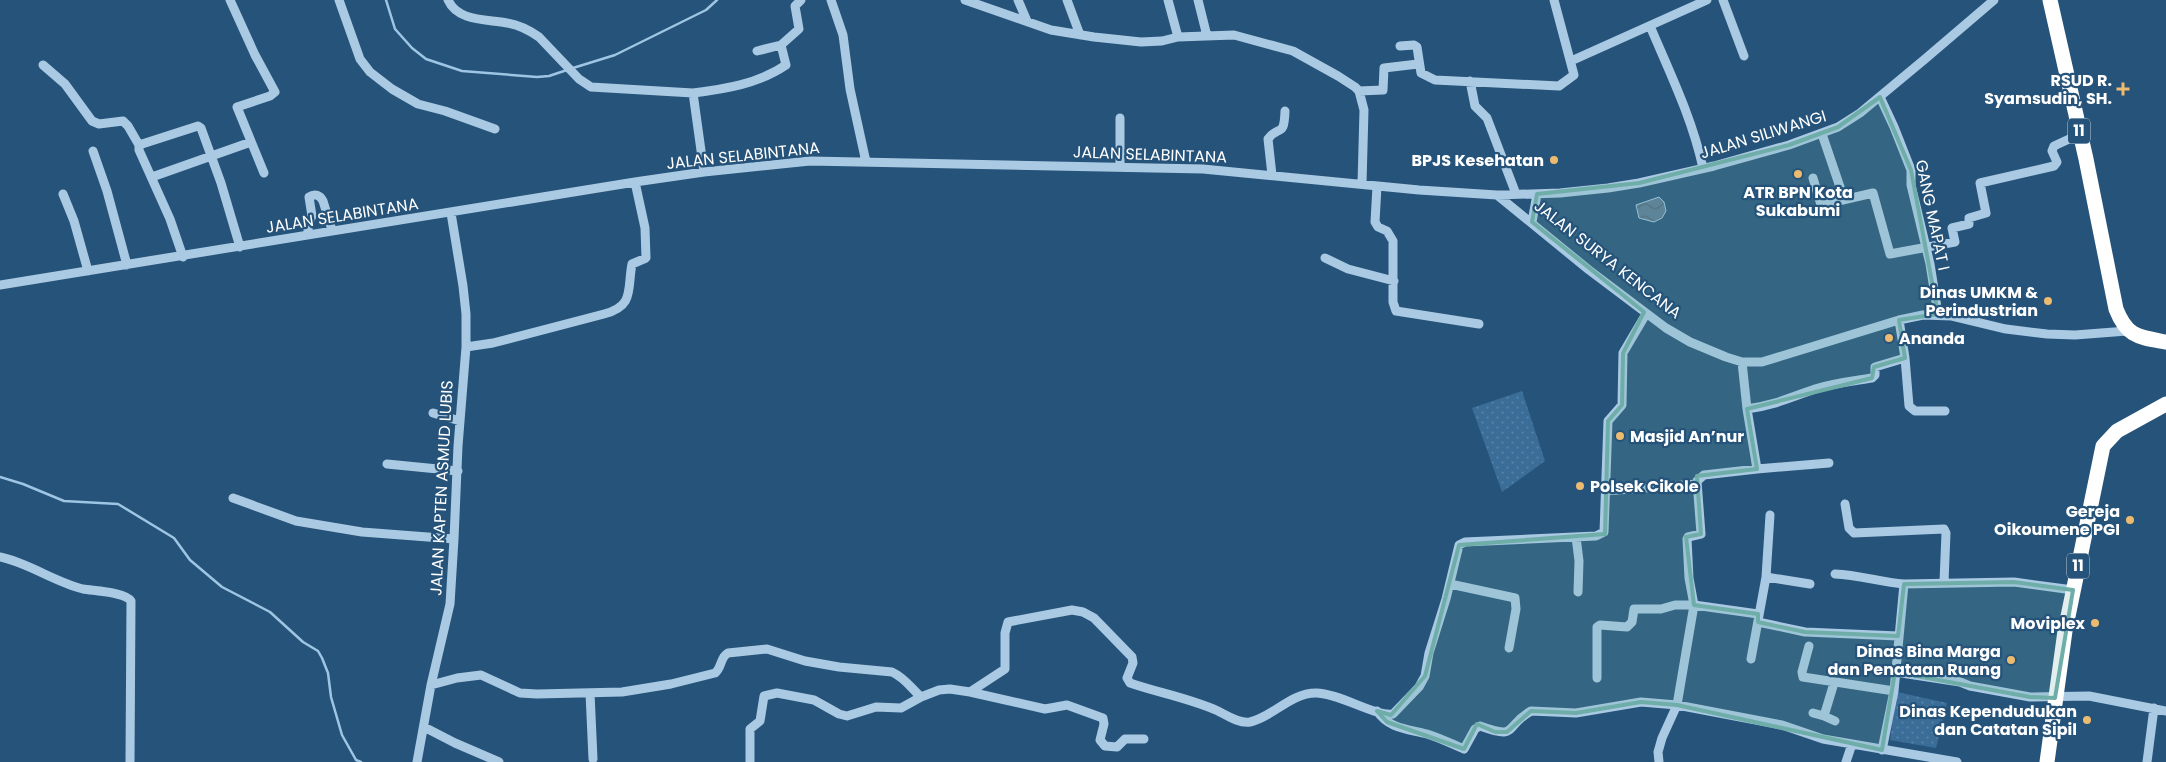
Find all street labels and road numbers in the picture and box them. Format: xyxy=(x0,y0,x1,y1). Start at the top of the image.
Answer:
street label: JALAN SILIWANGI xyxy=(1697,104,1829,165)
road number: 11 xyxy=(2068,118,2090,144)
street label: JALAN SELABINTANA xyxy=(665,136,821,175)
street label: JALAN SELABINTANA xyxy=(1073,140,1228,169)
street label: GANG MAPAT I xyxy=(1910,158,1955,273)
street label: JALAN SELABINTANA xyxy=(264,192,420,239)
street label: JALAN SURYA KENCANA xyxy=(1529,195,1686,324)
street label: JALAN KAPTEN ASMUD LUBIS xyxy=(424,380,459,596)
road number: 11 xyxy=(2067,554,2089,578)

